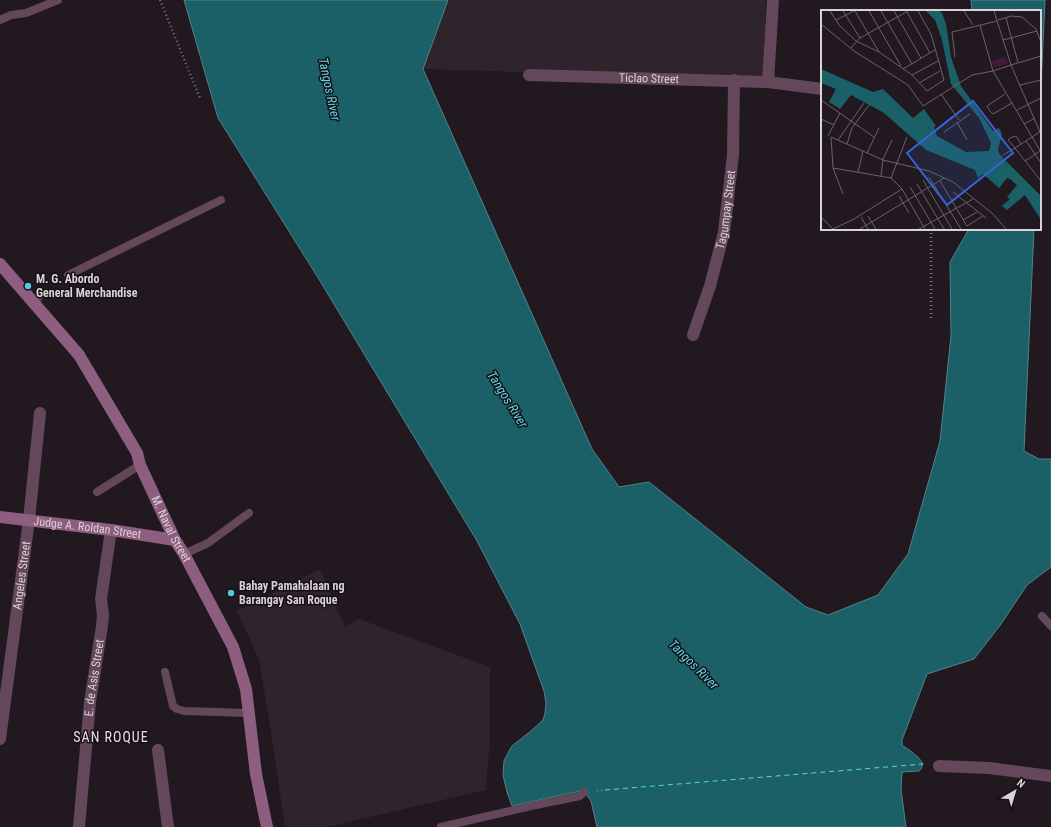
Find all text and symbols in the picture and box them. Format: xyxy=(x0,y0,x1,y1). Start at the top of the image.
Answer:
inset map xyxy=(821,10,1041,230)
water label: Tangos River xyxy=(316,56,344,123)
street label: Ticlao Street xyxy=(619,71,680,86)
street label: Tagumpay Street xyxy=(713,169,738,251)
place label: M. G. Abordo General Merchandise xyxy=(36,272,138,300)
marker: M. G. Abordo General Merchandise xyxy=(23,281,33,291)
water label: Tangos River xyxy=(484,368,531,431)
street label: M. Naval Street xyxy=(148,494,194,565)
street label: Judge A. Roldan Street xyxy=(33,514,143,542)
street label: Angeles Street xyxy=(10,540,33,611)
place label: Bahay Pamahalaan ng Barangay San Roque xyxy=(239,579,344,607)
marker: Bahay Pamahalaan ng Barangay San Roque xyxy=(226,588,236,598)
water label: Tangos River xyxy=(666,636,722,693)
street label: E. de Asis Street xyxy=(82,638,107,717)
district label: SAN ROQUE xyxy=(73,729,149,745)
north arrow xyxy=(995,771,1035,811)
text: N xyxy=(1014,776,1028,791)

